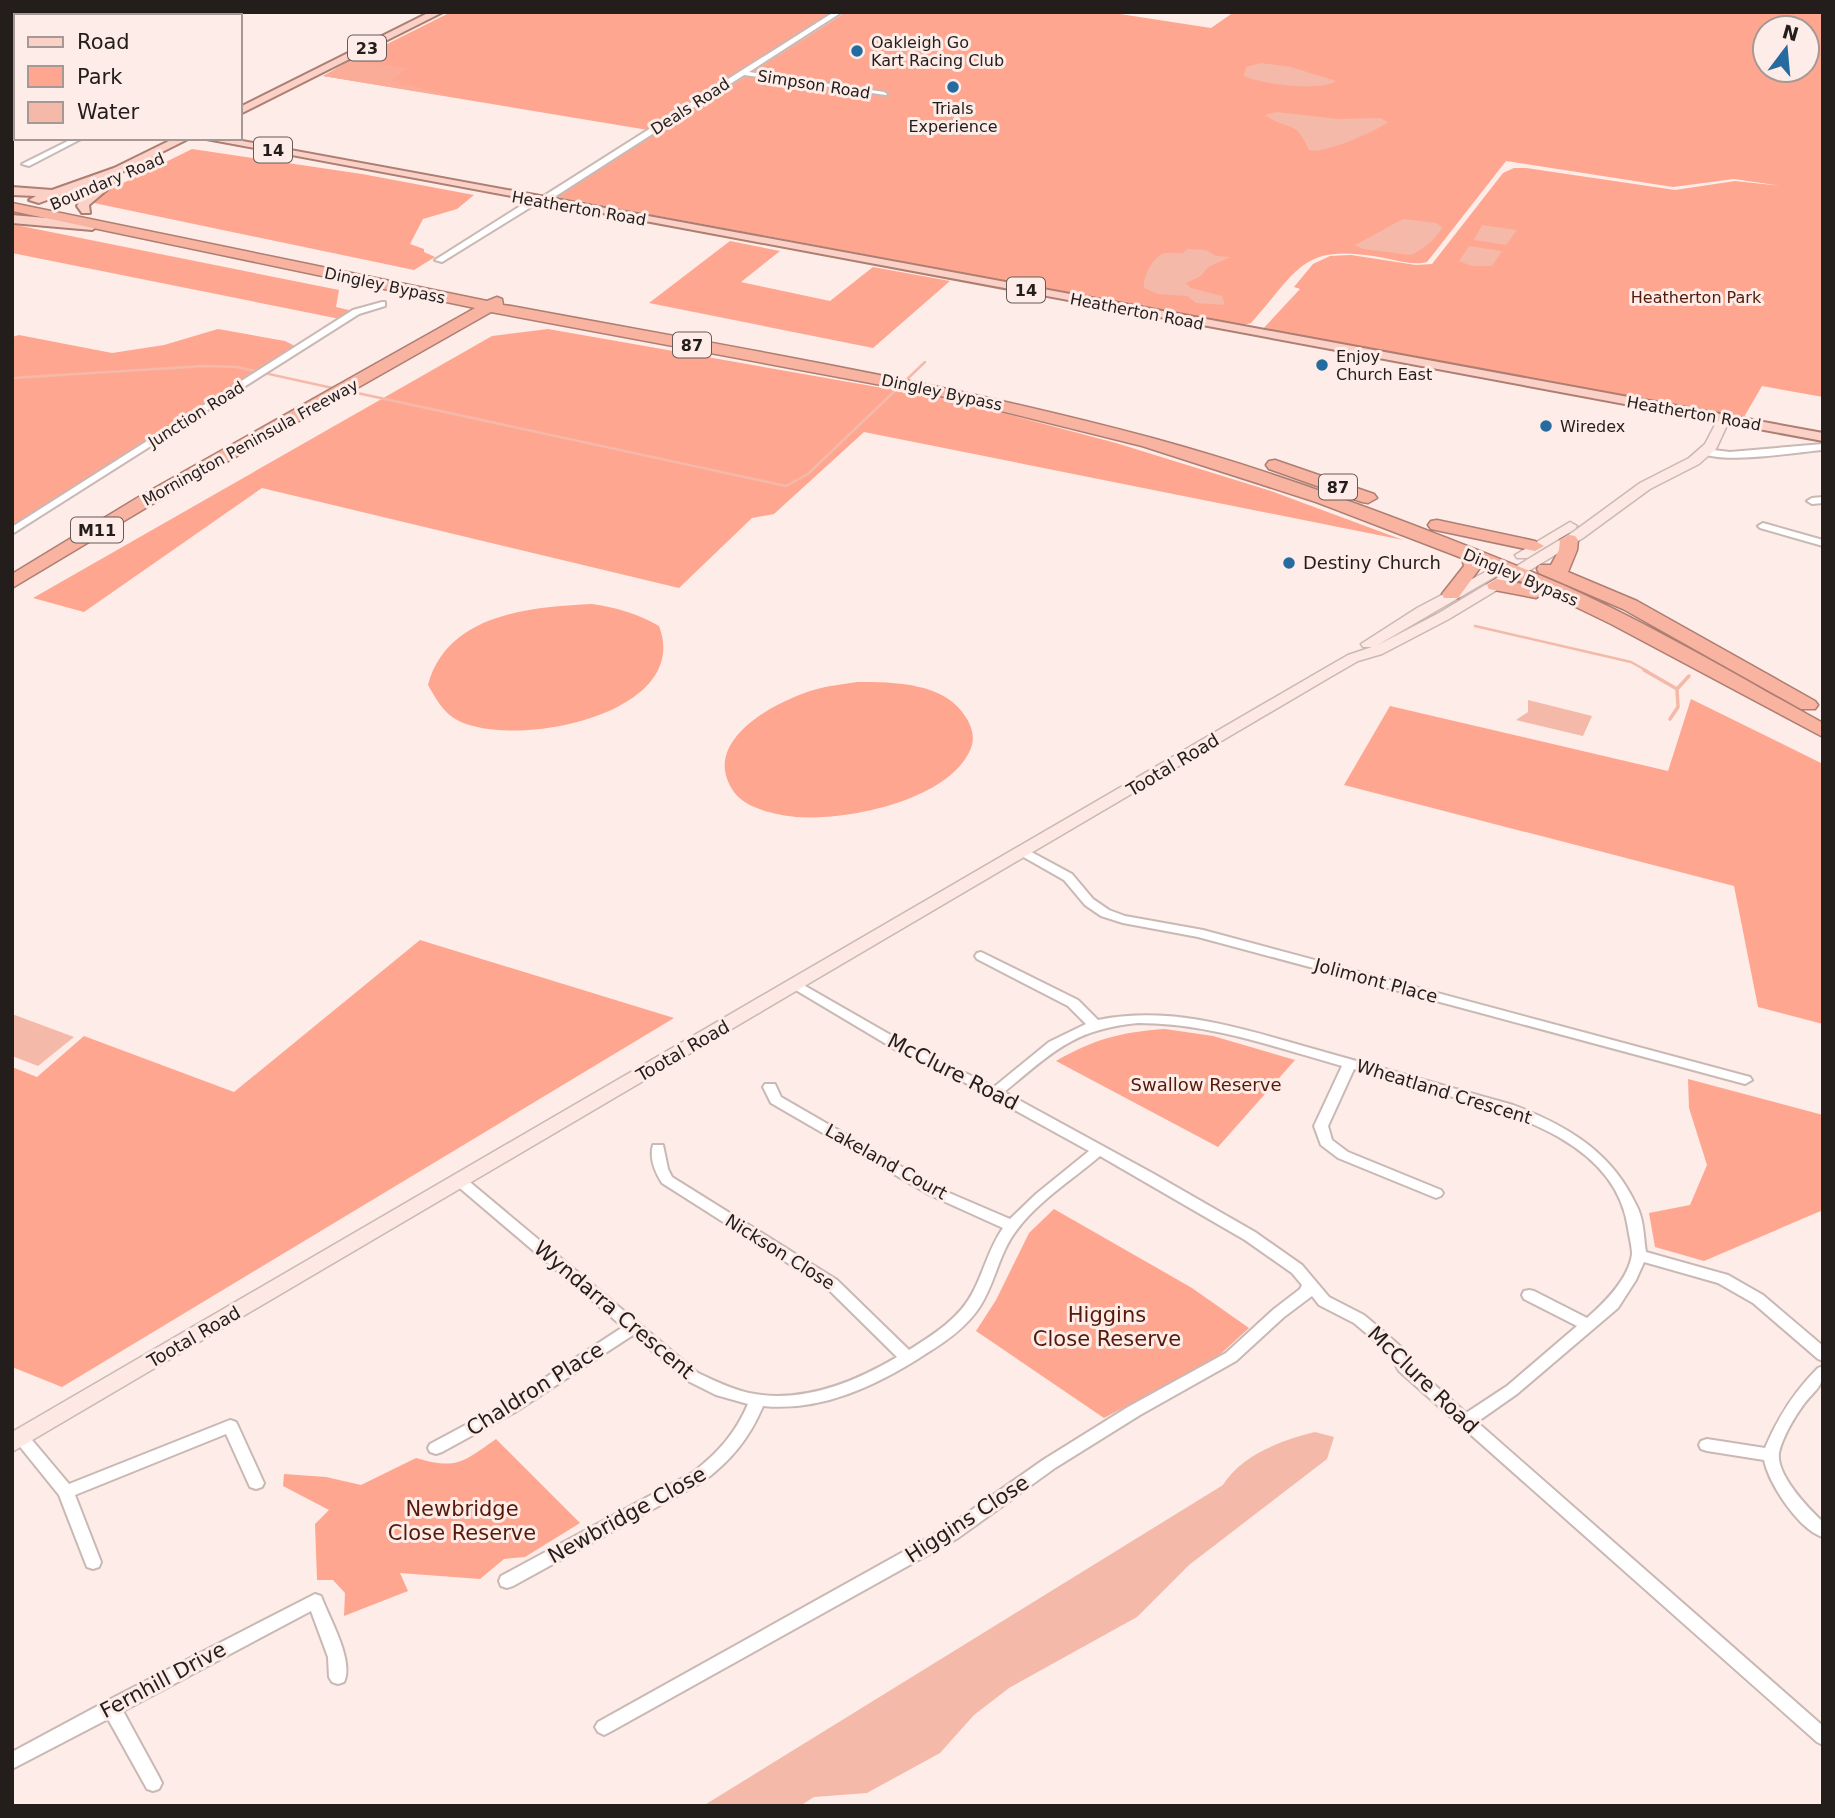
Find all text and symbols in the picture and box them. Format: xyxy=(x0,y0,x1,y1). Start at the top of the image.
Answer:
legend xyxy=(14,14,242,140)
north arrow xyxy=(1751,14,1821,84)
text: N xyxy=(1780,20,1801,45)
text: Road xyxy=(77,30,130,54)
place label: Oakleigh Go Kart Racing Club xyxy=(871,33,1004,70)
road number: 23 xyxy=(348,36,386,60)
marker: Oakleigh Go Kart Racing Club xyxy=(849,43,865,59)
text: Park xyxy=(77,65,123,89)
street label: Simpson Road xyxy=(756,66,872,103)
street label: Deals Road xyxy=(647,74,733,139)
marker: Trials Experience xyxy=(945,79,961,95)
place label: Trials Experience xyxy=(908,99,998,136)
text: Water xyxy=(77,100,139,124)
road number: 14 xyxy=(254,138,292,162)
street label: Boundary Road xyxy=(47,149,167,214)
street label: Heatherton Road xyxy=(510,187,648,230)
street label: Dingley Bypass xyxy=(323,263,447,308)
road number: 14 xyxy=(1007,278,1045,302)
park label: Heatherton Park xyxy=(1631,288,1762,307)
street label: Heatherton Road xyxy=(1068,289,1205,334)
road number: 87 xyxy=(673,332,711,358)
place label: Enjoy Church East xyxy=(1336,347,1432,384)
marker: Enjoy Church East xyxy=(1314,357,1330,373)
street label: Dingley Bypass xyxy=(880,370,1004,415)
street label: Mornington Peninsula Freeway xyxy=(139,375,361,510)
street label: Junction Road xyxy=(144,377,248,452)
street label: Heatherton Road xyxy=(1625,392,1763,435)
place label: Wiredex xyxy=(1560,417,1625,436)
marker: Wiredex xyxy=(1538,418,1554,434)
road number: 87 xyxy=(1319,474,1357,500)
road number: M11 xyxy=(71,517,123,542)
street label: Dingley Bypass xyxy=(1460,545,1581,610)
place label: Destiny Church xyxy=(1303,552,1441,573)
marker: Destiny Church xyxy=(1281,555,1297,571)
street label: Tootal Road xyxy=(1122,729,1223,801)
street label: Jolimont Place xyxy=(1311,954,1440,1007)
street label: Tootal Road xyxy=(632,1015,733,1086)
street label: McClure Road xyxy=(883,1029,1023,1115)
street label: Wheatland Crescent xyxy=(1354,1055,1534,1128)
park label: Swallow Reserve xyxy=(1131,1074,1282,1095)
street label: Lakeland Court xyxy=(822,1119,951,1204)
street label: Nickson Close xyxy=(722,1209,839,1294)
street label: Wyndarra Crescent xyxy=(529,1236,699,1384)
street label: Tootal Road xyxy=(143,1301,244,1372)
park label: Higgins Close Reserve xyxy=(1033,1303,1181,1351)
street label: McClure Road xyxy=(1363,1321,1483,1439)
street label: Chaldron Place xyxy=(462,1337,608,1441)
street label: Newbridge Close xyxy=(544,1462,710,1568)
street label: Higgins Close xyxy=(901,1470,1033,1568)
park label: Newbridge Close Reserve xyxy=(388,1497,536,1545)
street label: Fernhill Drive xyxy=(96,1637,230,1723)

